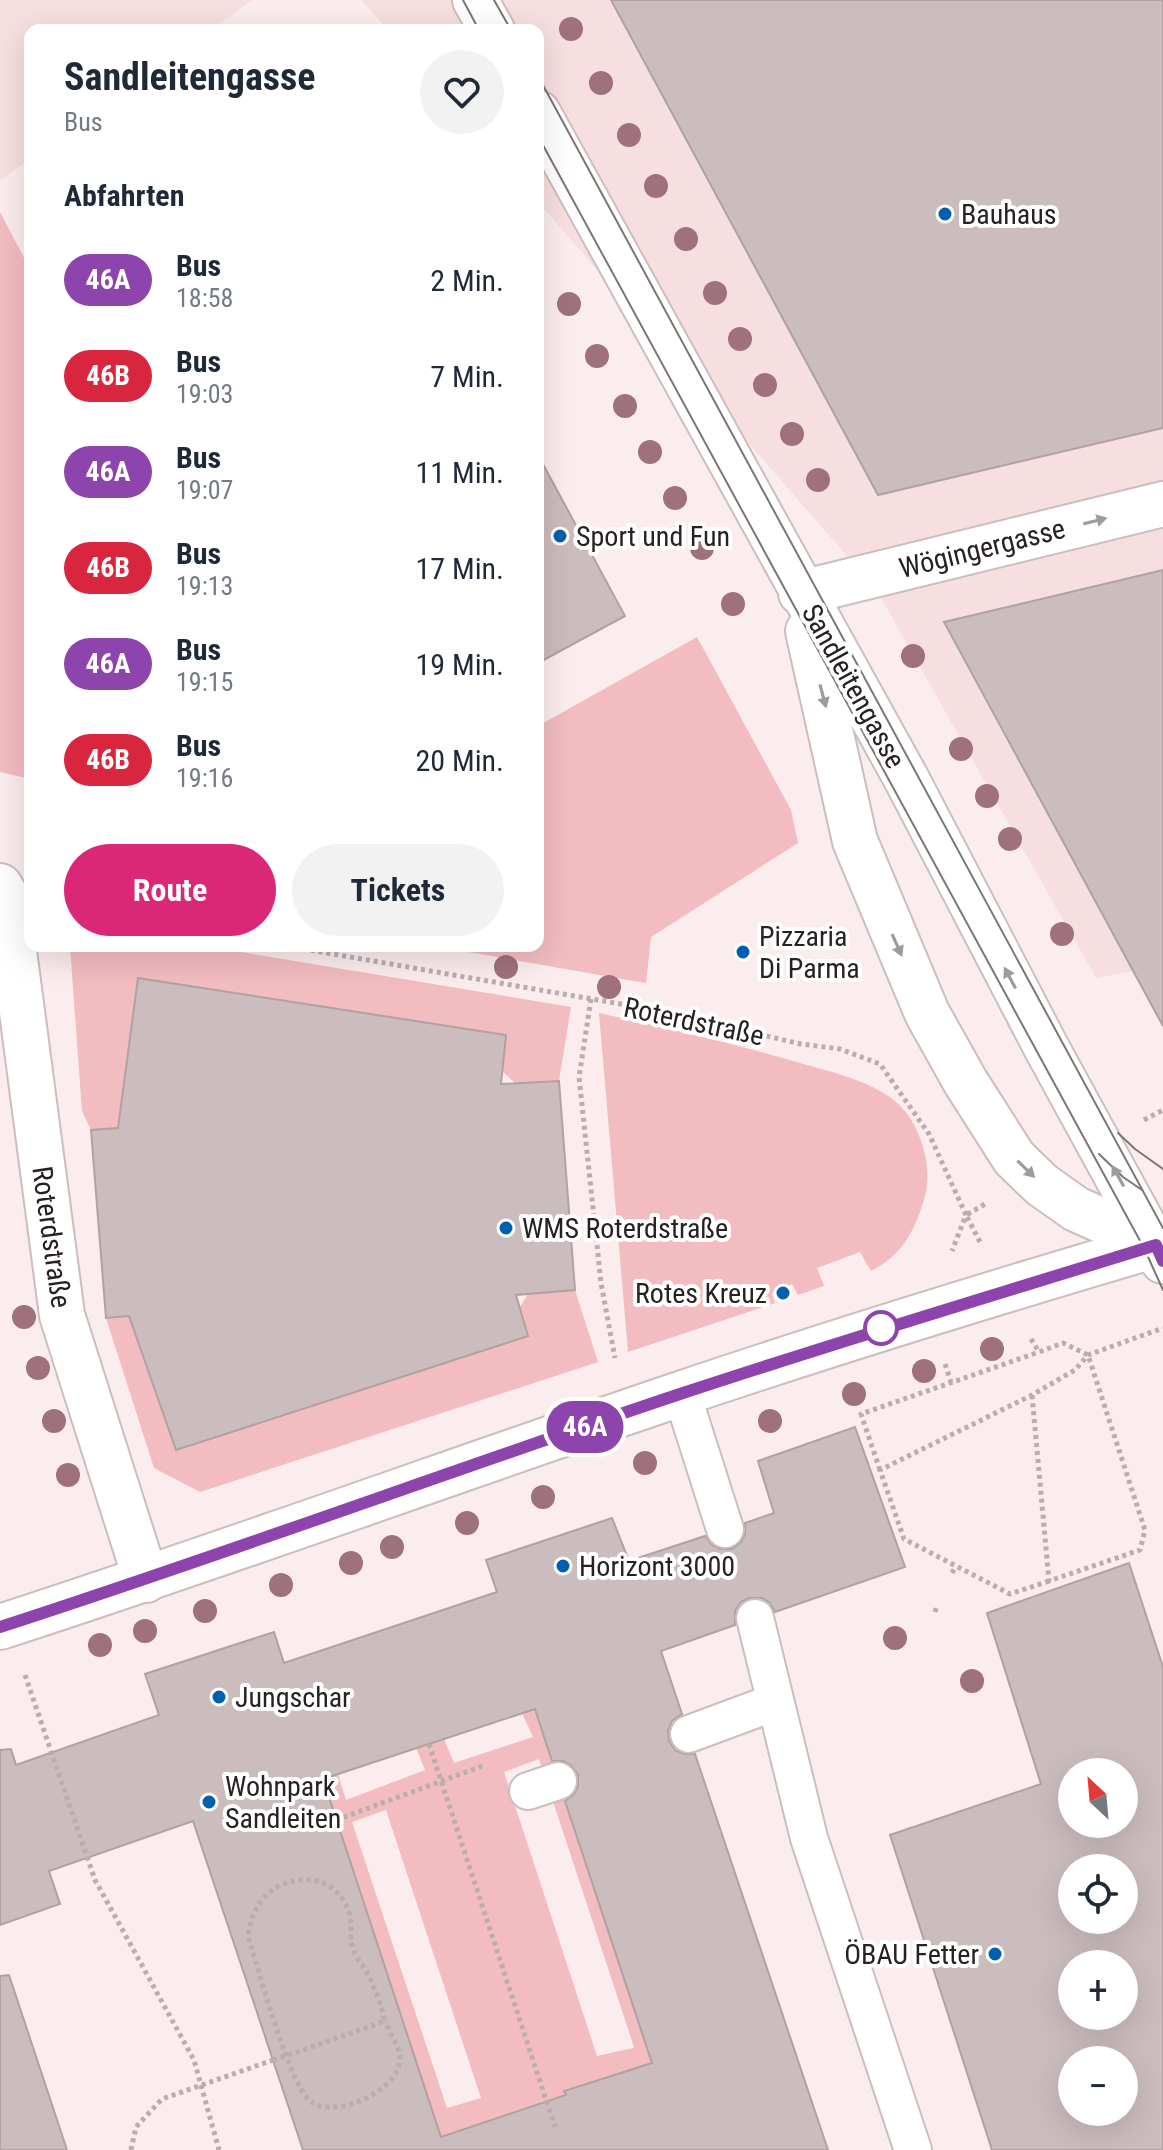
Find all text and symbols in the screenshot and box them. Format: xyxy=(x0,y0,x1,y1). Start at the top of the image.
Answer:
button: heart xyxy=(420,50,504,134)
text: Sandleitengasse xyxy=(64,55,316,99)
text: Bus xyxy=(64,107,103,137)
text: Abfahrten xyxy=(64,178,184,213)
place label: Bauhaus xyxy=(961,198,1056,231)
marker: Bauhaus xyxy=(936,205,954,223)
text: Bus xyxy=(176,248,221,283)
text: 46A xyxy=(85,263,131,296)
text: 2 Min. xyxy=(430,263,504,298)
text: 18:58 xyxy=(176,283,233,313)
text: Bus xyxy=(176,344,221,379)
text: 46B xyxy=(86,359,130,392)
text: 7 Min. xyxy=(430,359,504,394)
text: 19:03 xyxy=(176,379,233,409)
text: Bus xyxy=(176,440,221,475)
text: 46A xyxy=(85,455,131,488)
text: 11 Min. xyxy=(416,455,504,490)
text: 19:07 xyxy=(176,475,233,505)
street label: Wögingergasse xyxy=(896,512,1069,585)
one-way arrow xyxy=(1082,514,1107,526)
place label: Sport und Fun xyxy=(576,520,730,553)
marker: Sport und Fun xyxy=(551,527,569,545)
text: Bus xyxy=(176,536,221,571)
text: 46B xyxy=(86,551,130,584)
text: 17 Min. xyxy=(416,551,504,586)
text: 19:13 xyxy=(176,571,233,601)
street label: Sandleitengasse xyxy=(795,599,912,774)
text: Bus xyxy=(176,632,221,667)
text: 46A xyxy=(85,647,131,680)
text: 19 Min. xyxy=(416,647,504,682)
text: 19:15 xyxy=(176,667,233,697)
one-way arrow xyxy=(817,684,829,709)
text: Bus xyxy=(176,728,221,763)
text: 46B xyxy=(86,743,130,776)
text: 20 Min. xyxy=(416,743,504,778)
text: 19:16 xyxy=(176,763,233,793)
button: Route xyxy=(64,844,276,936)
button: Tickets xyxy=(292,844,504,936)
place label: Pizzaria Di Parma xyxy=(759,920,860,985)
one-way arrow xyxy=(890,933,903,957)
marker: Pizzaria Di Parma xyxy=(734,943,752,961)
one-way arrow xyxy=(1003,966,1016,989)
street label: Roterdstraße xyxy=(621,991,767,1052)
one-way arrow xyxy=(1016,1159,1035,1178)
street label: Roterdstraße xyxy=(25,1164,78,1310)
one-way arrow xyxy=(1111,1165,1125,1188)
place label: WMS Roterdstraße xyxy=(522,1212,728,1245)
marker: WMS Roterdstraße xyxy=(497,1219,515,1237)
place label: Rotes Kreuz xyxy=(635,1277,767,1310)
marker: Rotes Kreuz xyxy=(774,1284,792,1302)
unlabelled marker xyxy=(864,1311,898,1345)
line badge: 46A xyxy=(539,1401,631,1453)
text: 46A xyxy=(562,1410,608,1443)
place label: Horizont 3000 xyxy=(579,1550,735,1583)
marker: Horizont 3000 xyxy=(554,1557,572,1575)
place label: Jungschar xyxy=(235,1681,351,1714)
marker: Jungschar xyxy=(210,1688,228,1706)
north arrow xyxy=(1058,1758,1138,1838)
map controls xyxy=(1058,1758,1138,2126)
place label: Wohnpark Sandleiten xyxy=(225,1770,341,1835)
marker: Wohnpark Sandleiten xyxy=(200,1793,218,1811)
button: locate xyxy=(1058,1854,1138,1934)
place label: ÖBAU Fetter xyxy=(844,1938,979,1971)
marker: ÖBAU Fetter xyxy=(986,1945,1004,1963)
button: + xyxy=(1058,1950,1138,2030)
button: − xyxy=(1058,2046,1138,2126)

